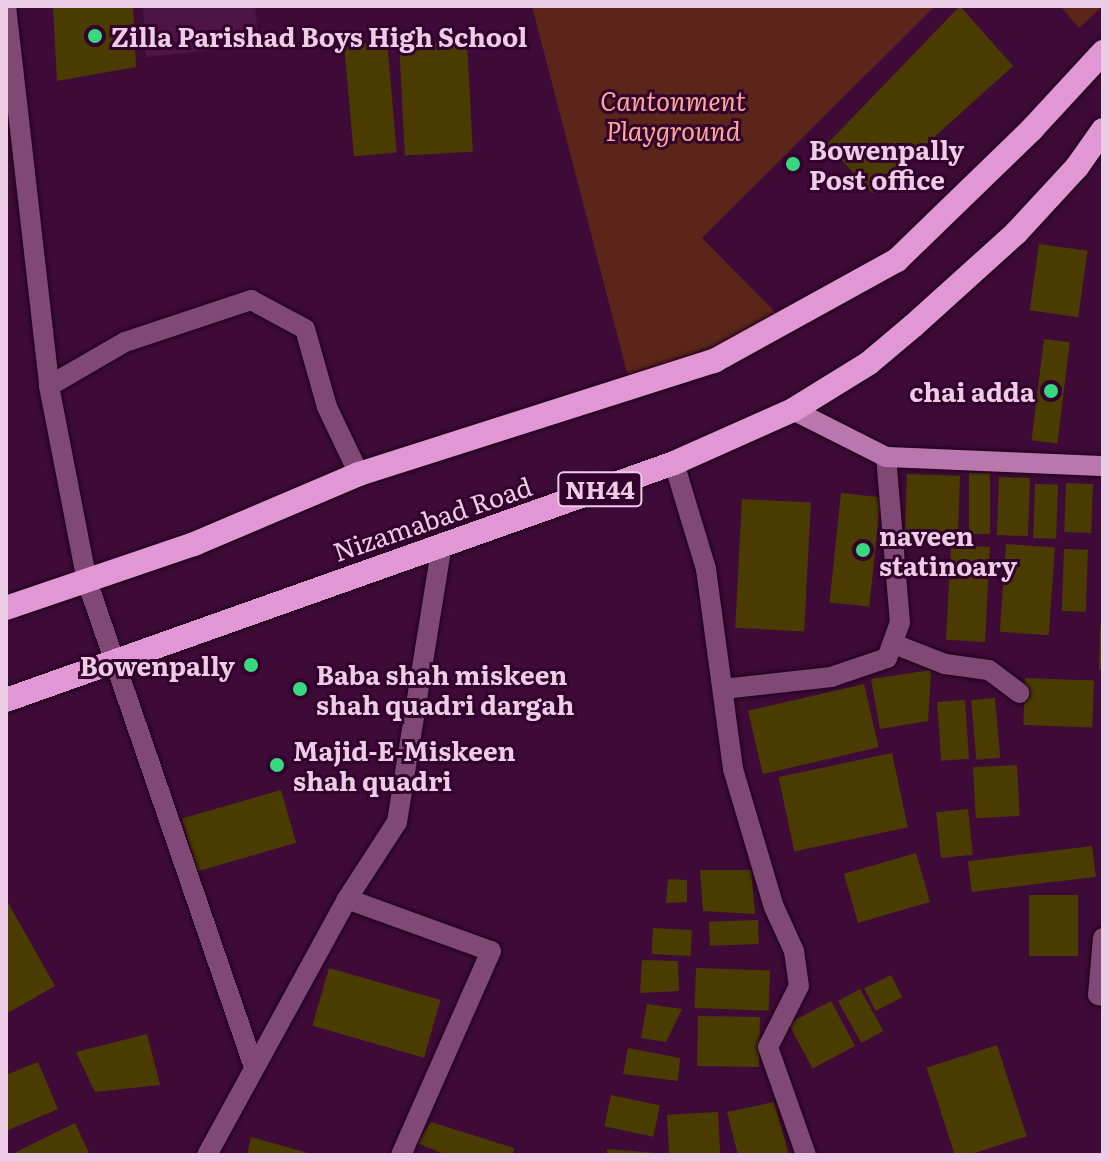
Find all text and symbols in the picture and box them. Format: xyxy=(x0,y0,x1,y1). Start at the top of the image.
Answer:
place label: Zilla Parishad Boys High School xyxy=(111,20,528,52)
marker: Zilla Parishad Boys High School xyxy=(86,27,104,45)
park label: Cantonment Playground xyxy=(600,84,746,146)
place label: Bowenpally Post office xyxy=(809,133,964,194)
marker: Bowenpally Post office xyxy=(784,155,802,173)
place label: chai adda xyxy=(909,375,1035,407)
marker: chai adda xyxy=(1042,382,1060,400)
street label: Nizamabad Road xyxy=(328,469,536,567)
road number: NH44 xyxy=(556,469,644,509)
place label: naveen statinoary xyxy=(879,519,1017,580)
marker: naveen statinoary xyxy=(854,541,872,559)
place label: Bowenpally xyxy=(80,649,235,681)
marker: Bowenpally xyxy=(242,656,260,674)
place label: Baba shah miskeen shah quadri dargah xyxy=(316,658,574,720)
marker: Baba shah miskeen shah quadri dargah xyxy=(291,680,309,698)
place label: Majid-E-Miskeen shah quadri xyxy=(293,734,516,796)
marker: Majid-E-Miskeen shah quadri xyxy=(268,756,286,774)

